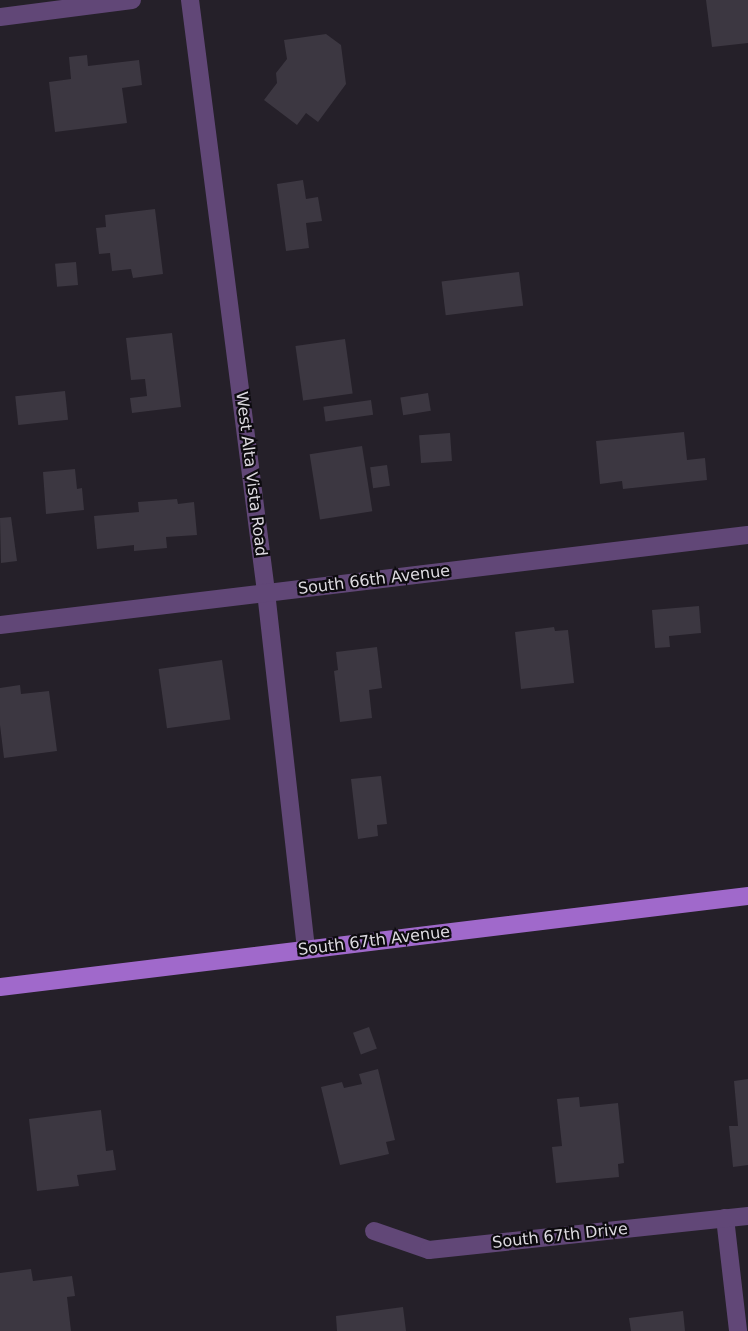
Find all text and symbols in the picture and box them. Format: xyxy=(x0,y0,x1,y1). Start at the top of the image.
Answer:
street label: West Alta Vista Road xyxy=(231,391,271,557)
street label: South 66th Avenue xyxy=(297,561,451,599)
street label: South 67th Avenue xyxy=(297,922,451,960)
street label: South 67th Drive xyxy=(491,1219,629,1253)

